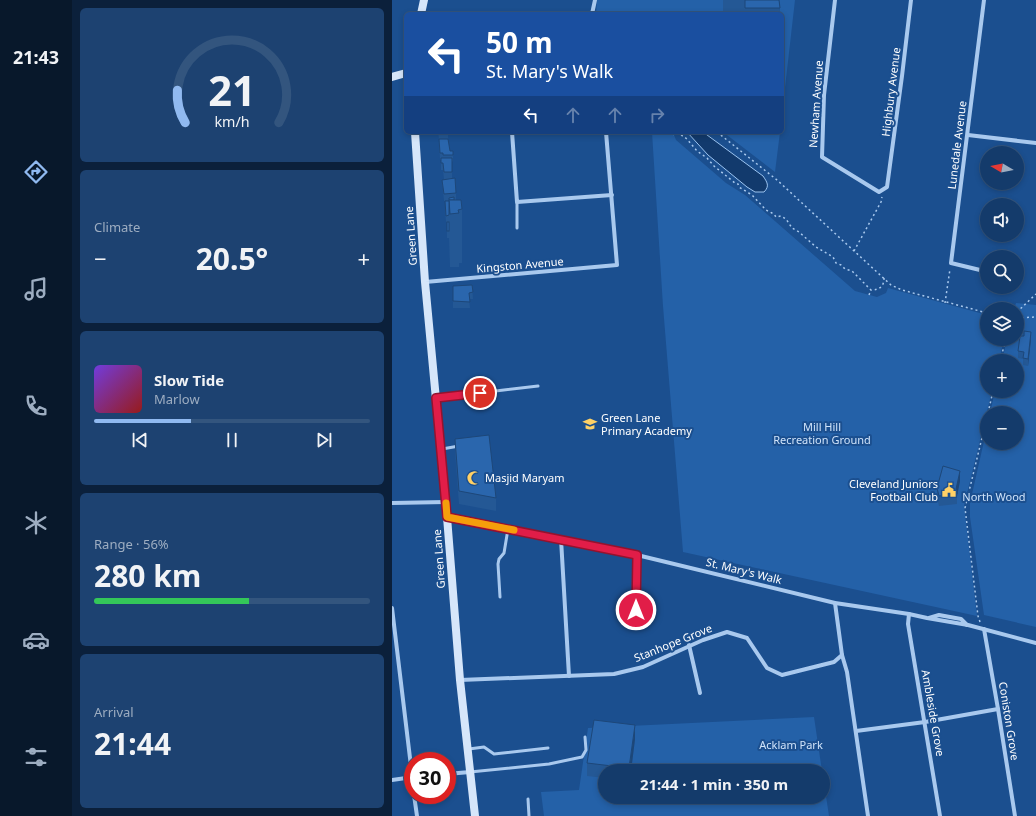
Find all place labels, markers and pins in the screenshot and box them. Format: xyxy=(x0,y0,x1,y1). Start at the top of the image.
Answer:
pin xyxy=(463,376,497,410)
place label: Green Lane Primary Academy xyxy=(601,410,692,438)
school or university icon: Green Lane Primary Academy xyxy=(582,416,598,432)
mosque icon: Masjid Maryam xyxy=(466,470,482,486)
place label: Masjid Maryam xyxy=(485,470,564,485)
place label: Cleveland Juniors Football Club xyxy=(849,476,938,504)
public building icon: Cleveland Juniors Football Club xyxy=(941,482,957,498)

